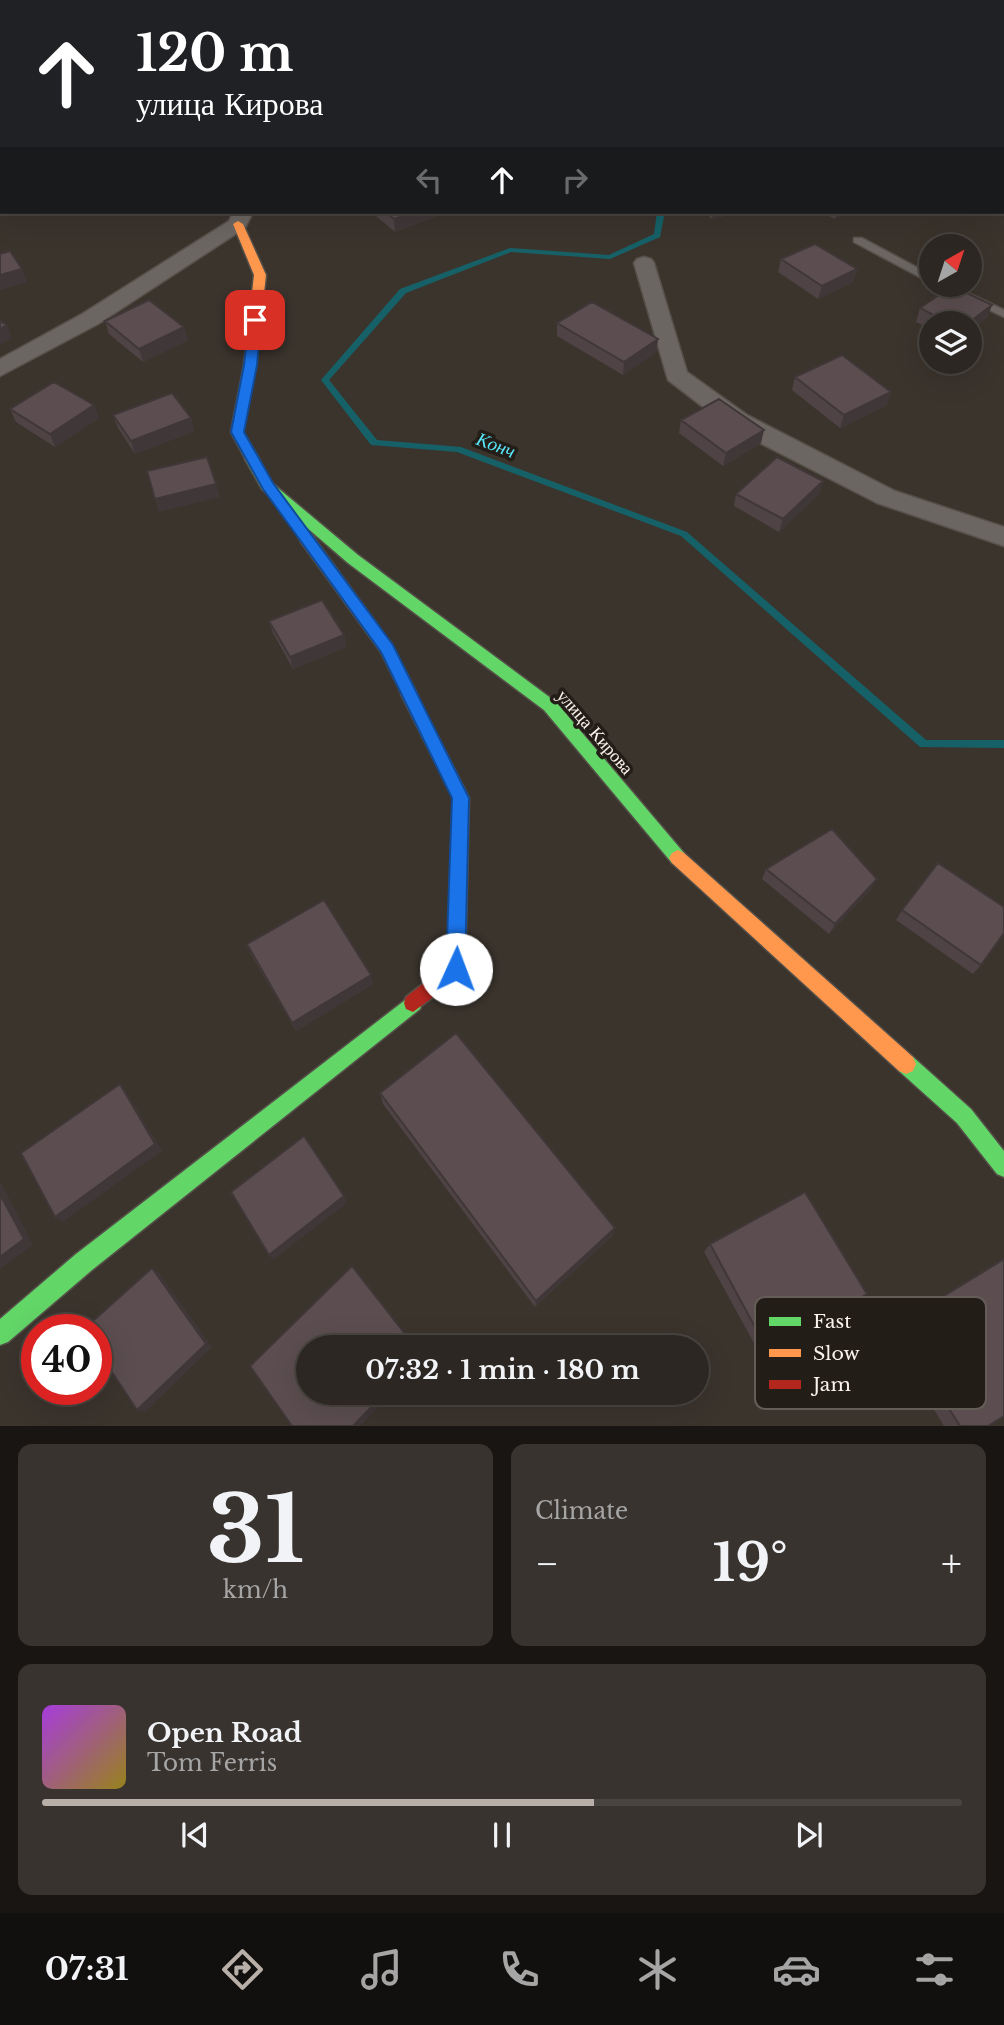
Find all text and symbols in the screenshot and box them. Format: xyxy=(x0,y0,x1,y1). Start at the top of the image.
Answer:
text: 120 m xyxy=(136,23,294,84)
icon: ahead xyxy=(21,28,112,119)
text: улица Кирова xyxy=(136,84,324,124)
icon: left xyxy=(410,161,448,199)
icon: ahead xyxy=(483,161,521,199)
icon: right xyxy=(556,161,594,199)
north arrow xyxy=(919,234,982,298)
map controls xyxy=(919,234,982,374)
pin xyxy=(225,290,285,350)
icon: arrive xyxy=(236,301,274,339)
button: layers xyxy=(919,311,982,374)
water label: Конч xyxy=(472,427,519,463)
street label: улица Кирова xyxy=(552,685,638,779)
position arrow xyxy=(419,932,493,1006)
legend xyxy=(755,1297,986,1409)
text: Fast xyxy=(813,1310,852,1333)
speed limit sign: 40 xyxy=(21,1314,112,1405)
text: Slow xyxy=(813,1342,860,1365)
text: 07:32 · 1 min · 180 m xyxy=(365,1354,640,1386)
text: Jam xyxy=(810,1373,851,1396)
text: 31 xyxy=(207,1474,304,1587)
text: Climate xyxy=(535,1497,628,1525)
text: 19° xyxy=(713,1531,788,1595)
text: − xyxy=(535,1540,559,1587)
text: + xyxy=(941,1540,962,1587)
text: km/h xyxy=(223,1576,288,1604)
text: Open Road xyxy=(147,1717,302,1749)
text: Tom Ferris xyxy=(147,1749,277,1777)
icon: previous xyxy=(176,1816,214,1854)
icon: pause xyxy=(483,1816,521,1854)
icon: next xyxy=(790,1816,828,1854)
icon: directions xyxy=(218,1945,267,1994)
icon: music xyxy=(357,1945,406,1994)
icon: phone xyxy=(495,1945,544,1994)
icon: climate xyxy=(633,1945,682,1994)
icon: car xyxy=(772,1945,821,1994)
icon: filters xyxy=(910,1945,959,1994)
text: 07:31 xyxy=(45,1949,129,1989)

